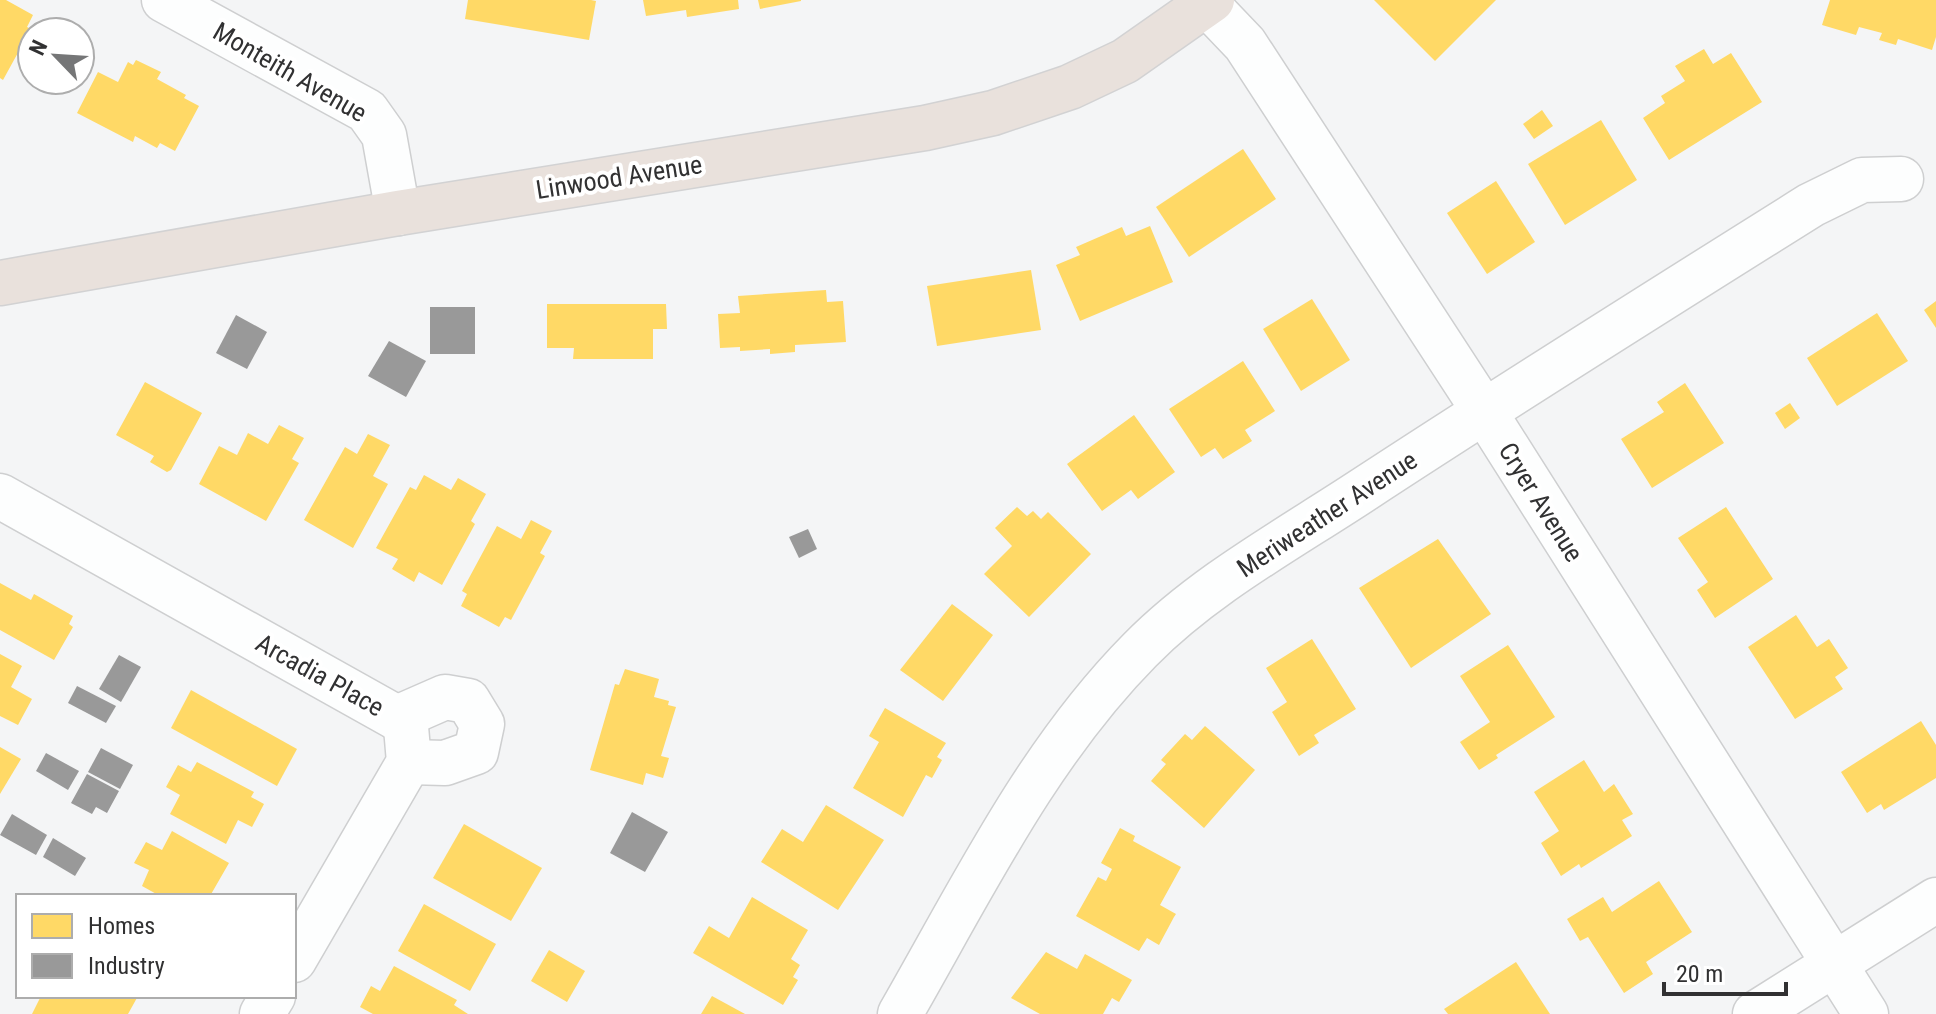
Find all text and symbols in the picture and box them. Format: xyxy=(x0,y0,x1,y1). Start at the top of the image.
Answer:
north arrow xyxy=(16,16,96,96)
street label: Monteith Avenue xyxy=(208,16,372,128)
text: N xyxy=(24,36,53,59)
street label: Linwood Avenue xyxy=(534,149,704,205)
street label: Cryer Avenue xyxy=(1493,437,1589,567)
street label: Meriweather Avenue xyxy=(1231,445,1423,583)
street label: Arcadia Place xyxy=(251,628,389,722)
legend xyxy=(16,894,296,998)
text: Homes xyxy=(88,912,155,940)
scale bar xyxy=(1664,946,1786,996)
text: Industry xyxy=(88,952,165,980)
text: 20 m xyxy=(1676,960,1723,988)

